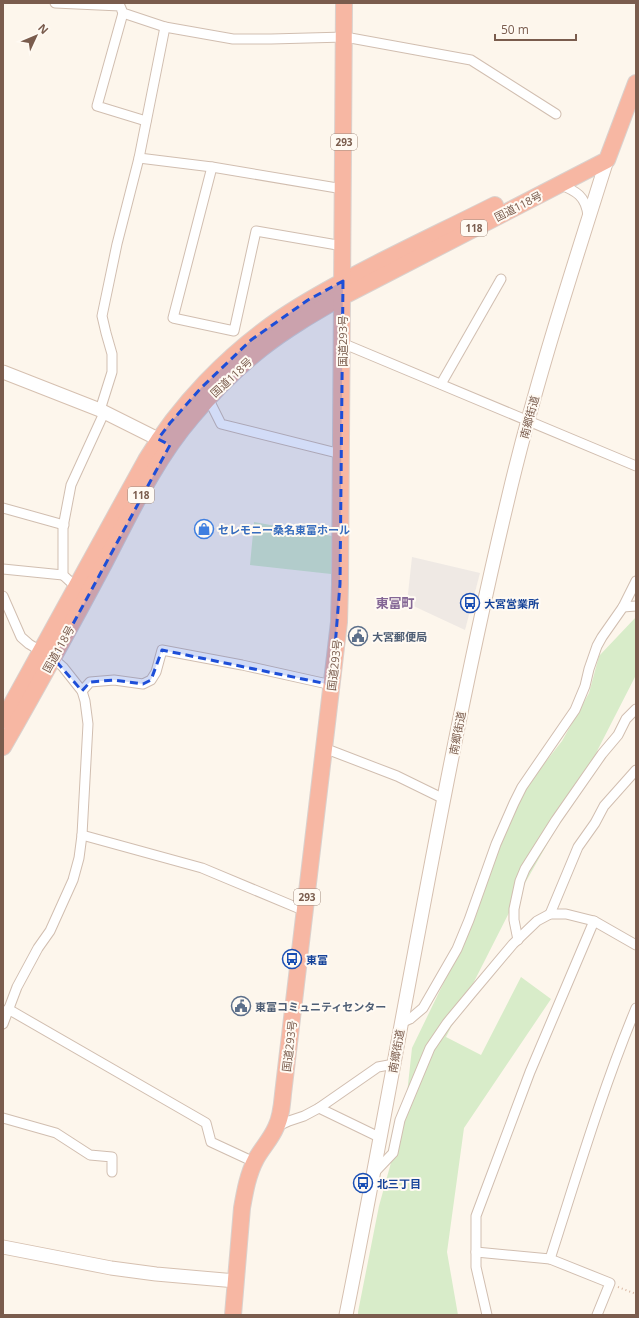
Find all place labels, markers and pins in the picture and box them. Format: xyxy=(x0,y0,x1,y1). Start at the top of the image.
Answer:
shop icon: セレモニー桑名東富ホール xyxy=(193,518,215,540)
place label: セレモニー桑名東富ホール xyxy=(218,522,350,537)
bus stop icon: 大宮営業所 xyxy=(459,592,481,614)
place label: 大宮営業所 xyxy=(484,596,539,611)
public building icon: 大宮郵便局 xyxy=(347,625,369,647)
place label: 大宮郵便局 xyxy=(372,629,427,644)
bus stop icon: 東富 xyxy=(281,948,303,970)
place label: 東富 xyxy=(306,952,328,967)
public building icon: 東富コミュニティセンター xyxy=(230,995,252,1017)
place label: 東富コミュニティセンター xyxy=(255,999,386,1014)
bus stop icon: 北三丁目 xyxy=(352,1172,374,1194)
place label: 北三丁目 xyxy=(377,1176,421,1191)

